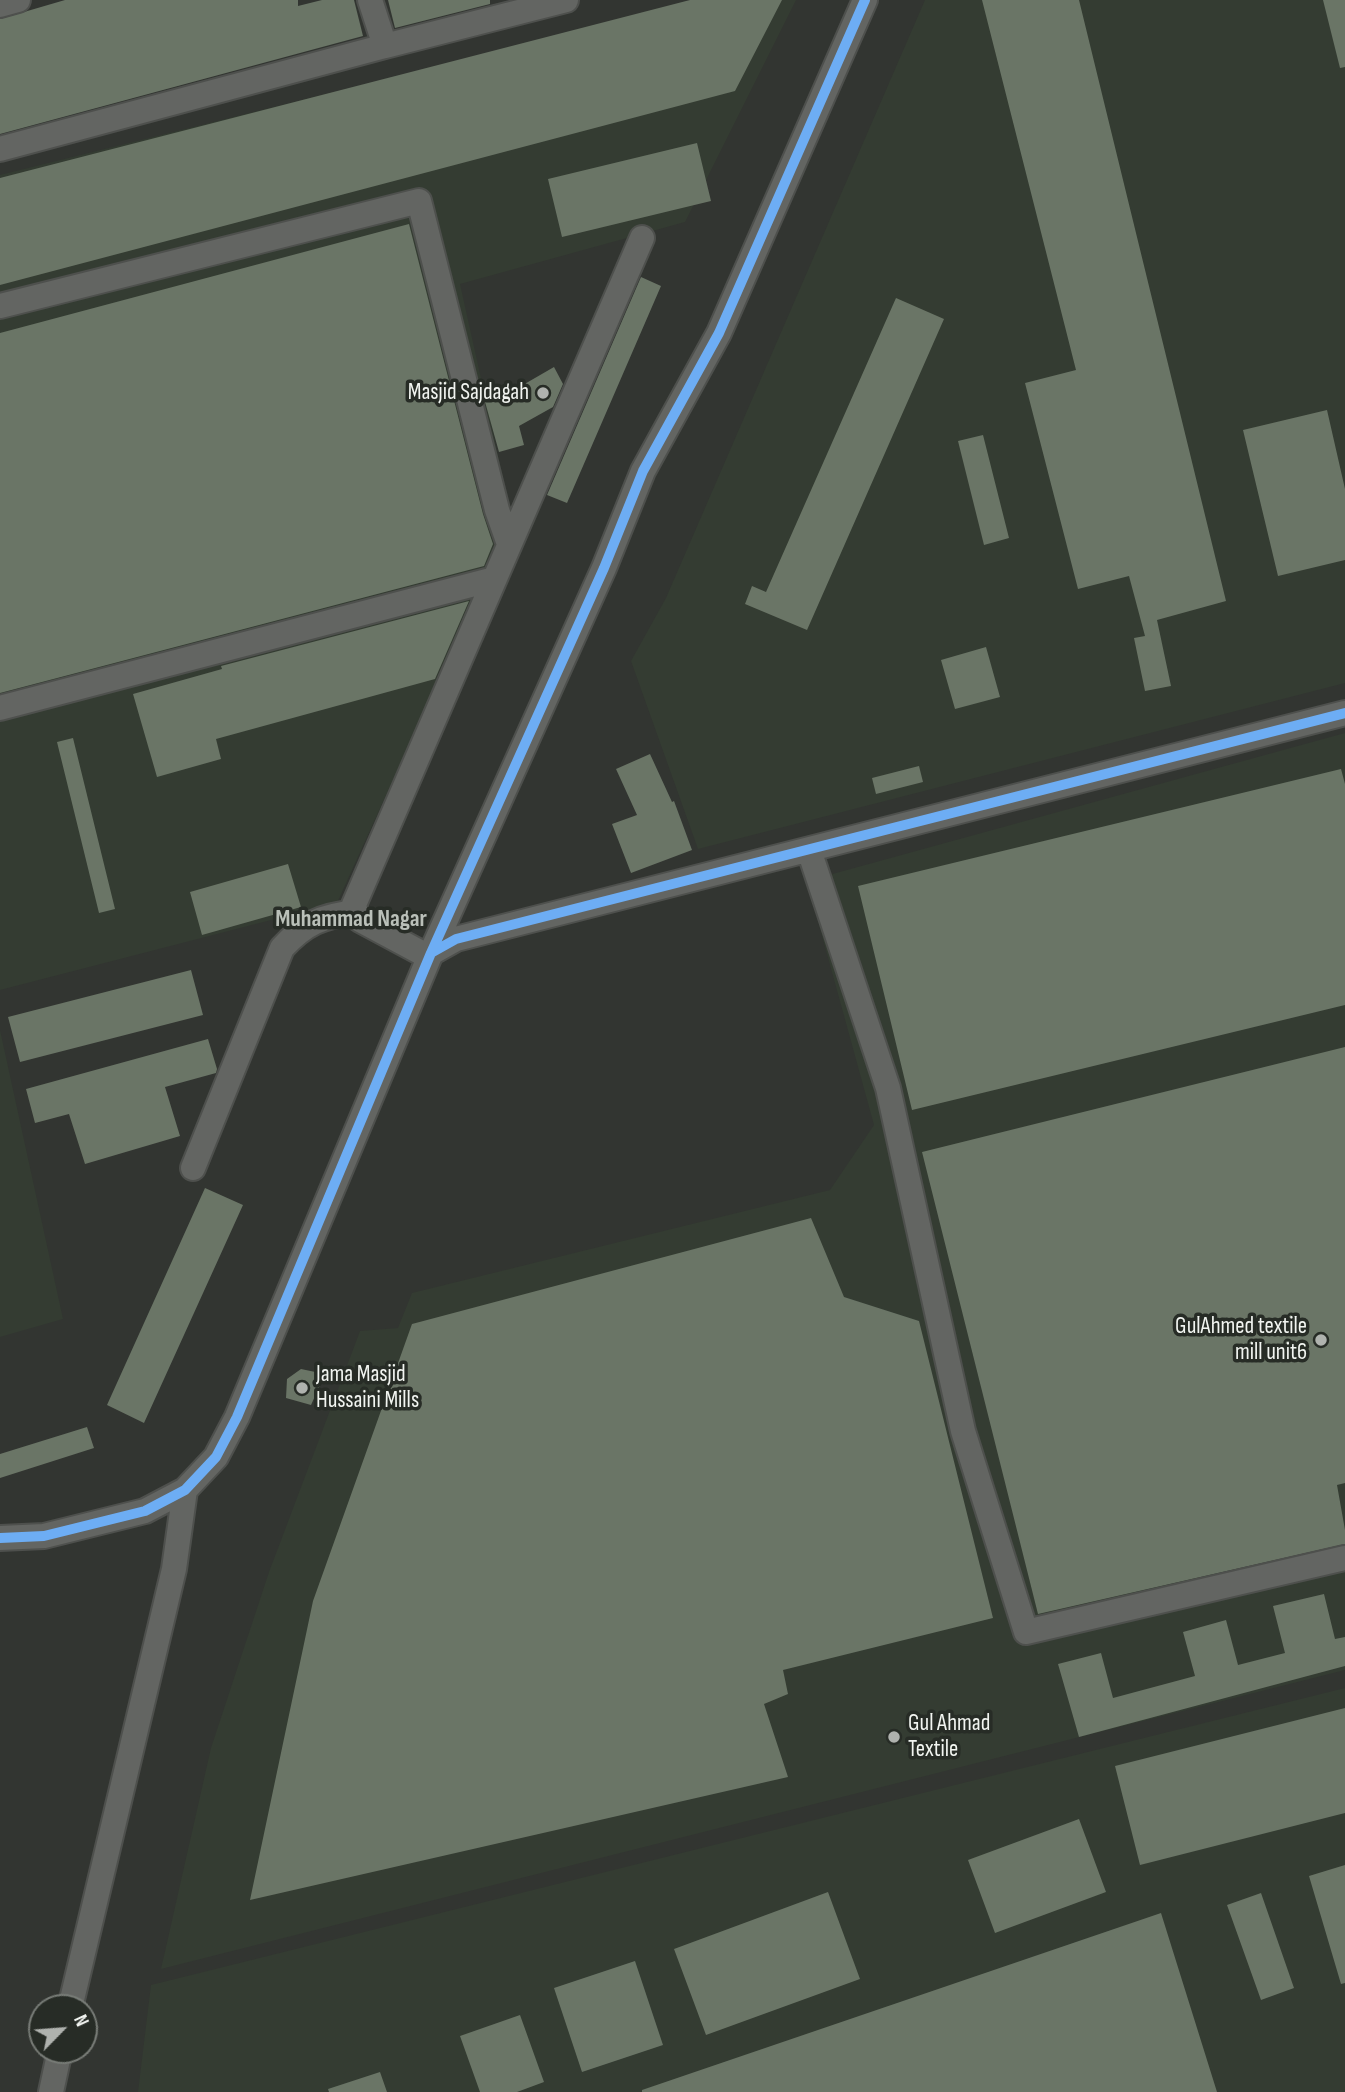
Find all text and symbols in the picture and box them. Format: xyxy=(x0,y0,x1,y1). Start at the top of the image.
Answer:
place label: Masjid Sajdagah xyxy=(408,379,529,407)
marker: Masjid Sajdagah xyxy=(535,385,551,401)
district label: Muhammad Nagar xyxy=(275,906,427,934)
place label: GulAhmed textile mill unit6 xyxy=(1175,1313,1307,1367)
marker: GulAhmed textile mill unit6 xyxy=(1313,1332,1329,1348)
place label: Jama Masjid Hussaini Mills xyxy=(316,1361,419,1415)
marker: Jama Masjid Hussaini Mills xyxy=(294,1380,310,1396)
place label: Gul Ahmad Textile xyxy=(908,1710,990,1764)
marker: Gul Ahmad Textile xyxy=(886,1729,902,1745)
north arrow xyxy=(28,1994,98,2064)
text: N xyxy=(68,2011,93,2030)

